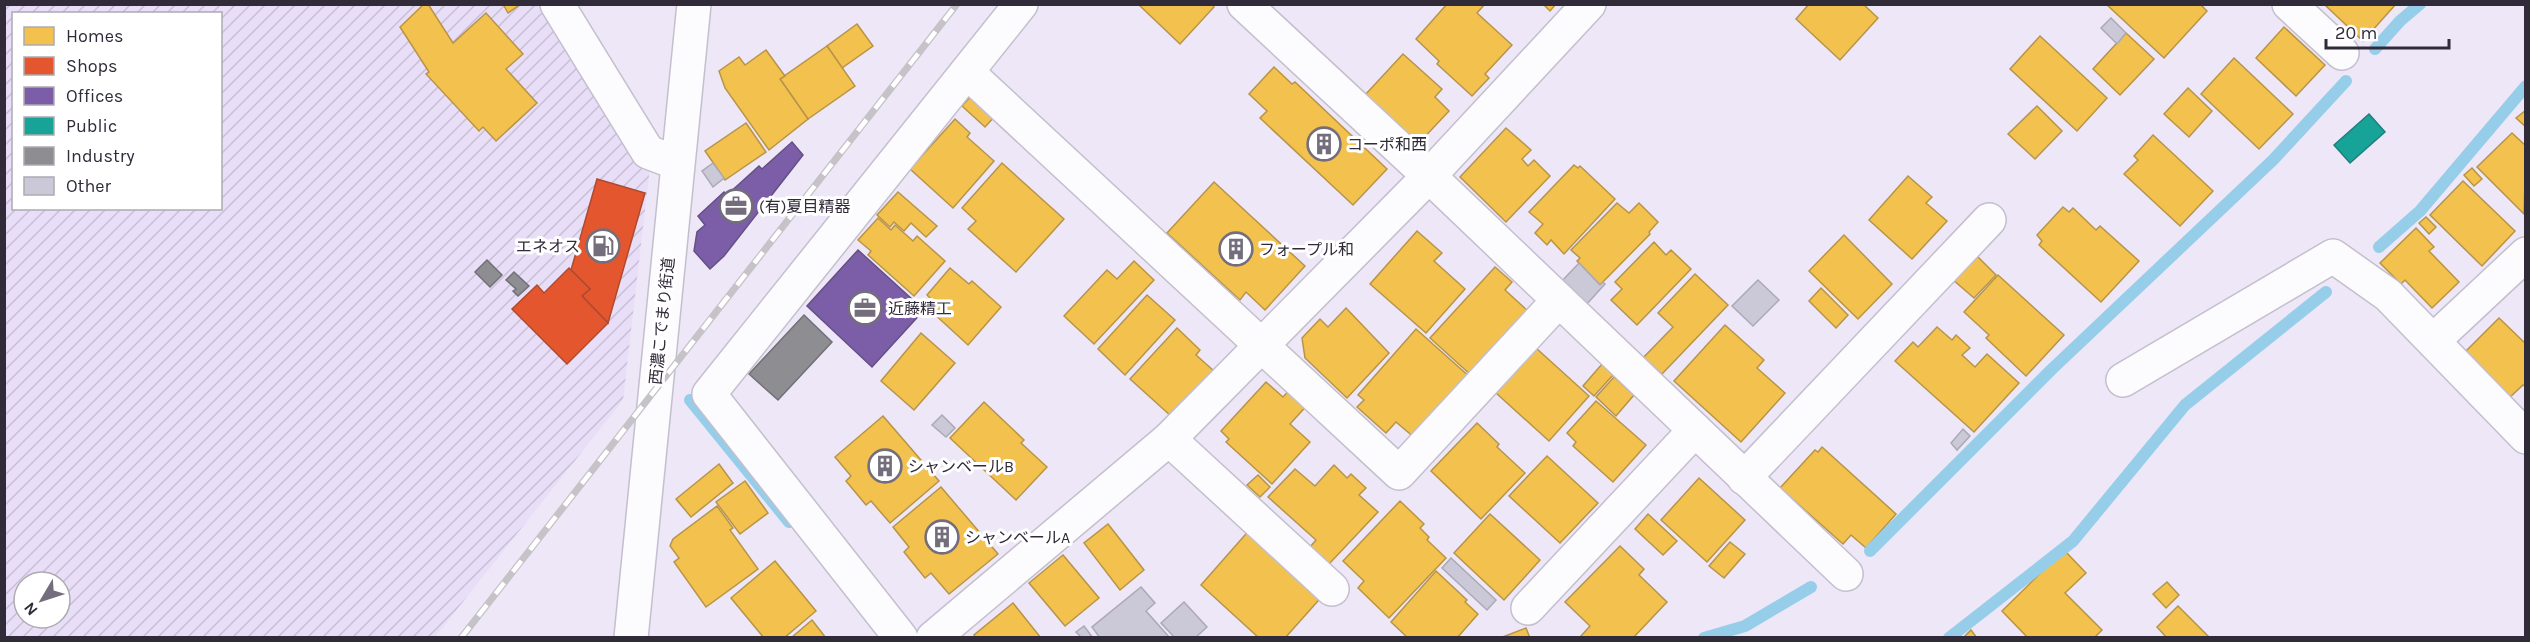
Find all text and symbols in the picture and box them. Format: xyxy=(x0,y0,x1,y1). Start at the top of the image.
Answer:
legend xyxy=(12,12,222,210)
scale bar xyxy=(2326,12,2449,50)
text: 20 m xyxy=(2335,22,2377,44)
text: Homes xyxy=(66,25,123,47)
text: Shops xyxy=(66,55,118,77)
text: Offices xyxy=(66,85,123,107)
text: Public xyxy=(66,115,117,137)
building icon: コーポ和西 xyxy=(1306,126,1342,162)
place label: コーポ和西 xyxy=(1347,135,1427,154)
text: Industry xyxy=(66,145,135,167)
text: Other xyxy=(66,175,111,197)
office icon: (有)夏目精器 xyxy=(718,188,754,224)
place label: (有)夏目精器 xyxy=(759,197,850,216)
fuel station icon: エネオス xyxy=(585,228,621,264)
building icon: フォープル和 xyxy=(1218,231,1254,267)
place label: エネオス xyxy=(516,237,580,256)
place label: フォープル和 xyxy=(1259,240,1354,259)
street label: 西濃こでまり街道 xyxy=(646,256,678,386)
office icon: 近藤精工 xyxy=(847,290,883,326)
place label: 近藤精工 xyxy=(888,299,952,318)
building icon: シャンベールB xyxy=(867,448,903,484)
place label: シャンベールB xyxy=(908,457,1014,476)
building icon: シャンベールA xyxy=(924,519,960,555)
place label: シャンベールA xyxy=(965,528,1070,547)
north arrow xyxy=(12,570,72,630)
text: N xyxy=(20,599,42,620)

